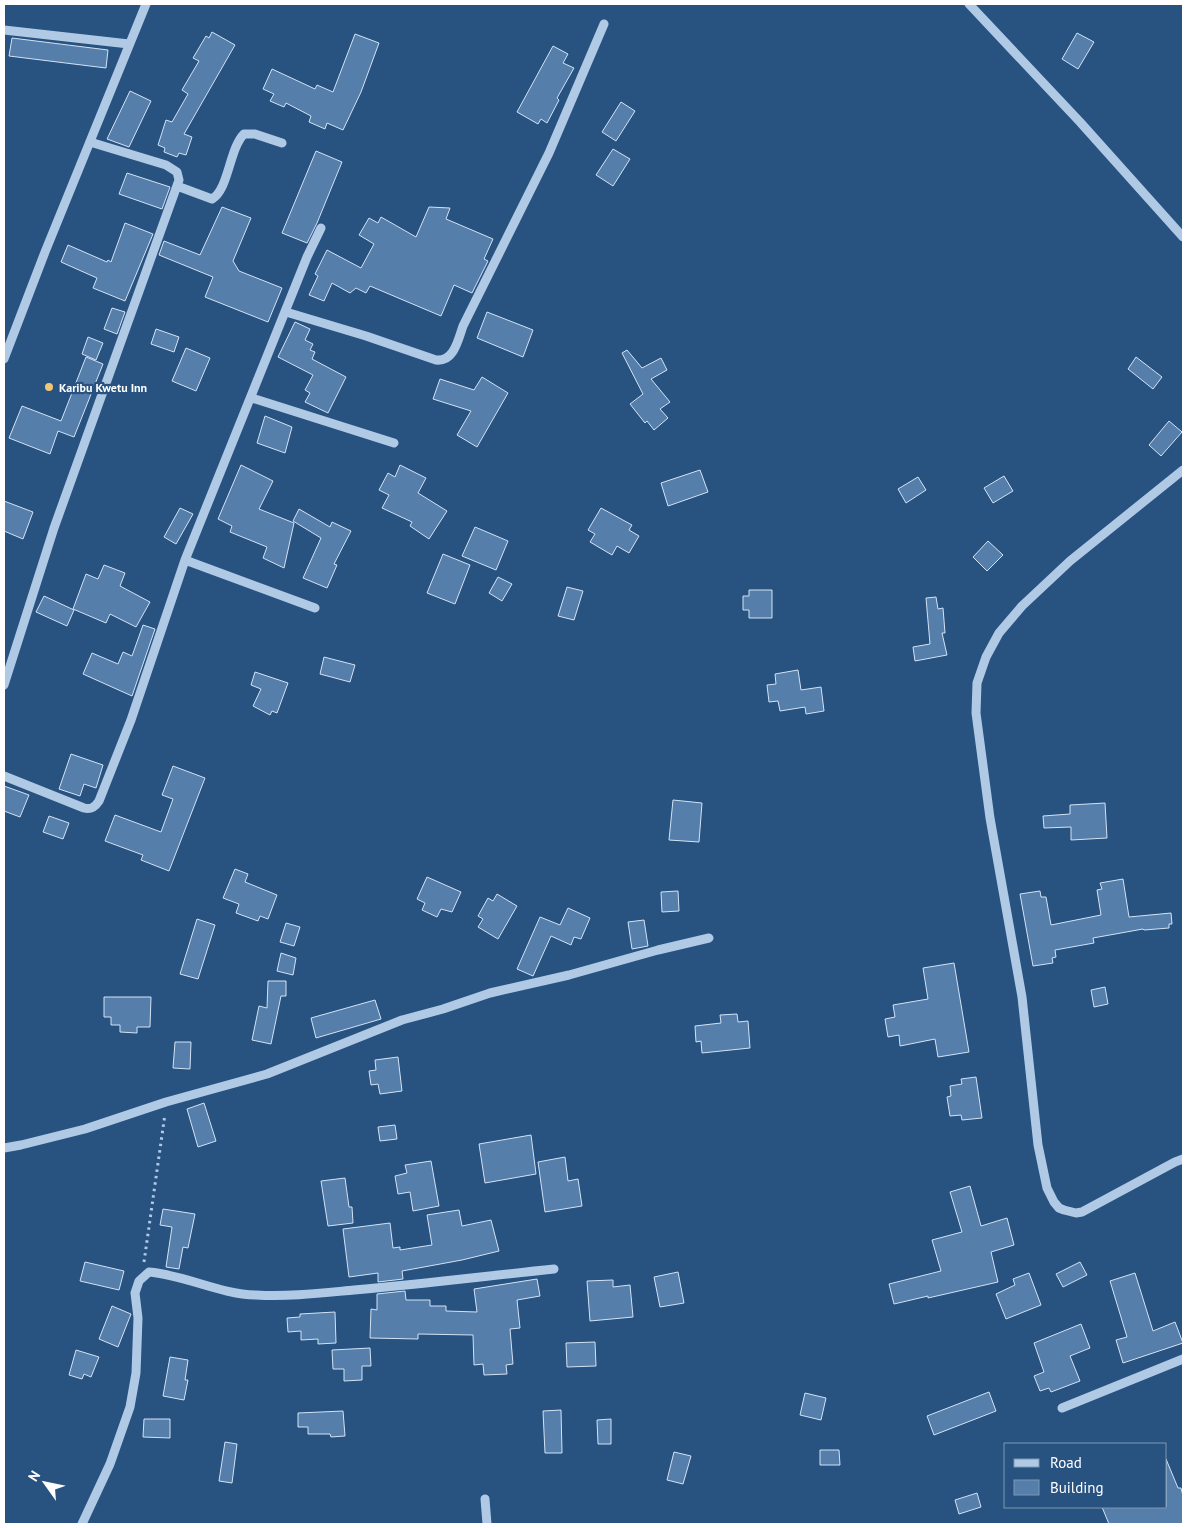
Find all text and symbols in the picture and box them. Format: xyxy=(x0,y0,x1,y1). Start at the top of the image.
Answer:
place label: Karibu Kwetu Inn xyxy=(59,380,147,395)
marker: Karibu Kwetu Inn xyxy=(43,381,55,393)
legend xyxy=(1004,1443,1167,1508)
text: Road xyxy=(1050,1453,1082,1472)
north arrow xyxy=(20,1458,70,1508)
text: N xyxy=(24,1467,44,1485)
text: Building xyxy=(1050,1478,1104,1497)

